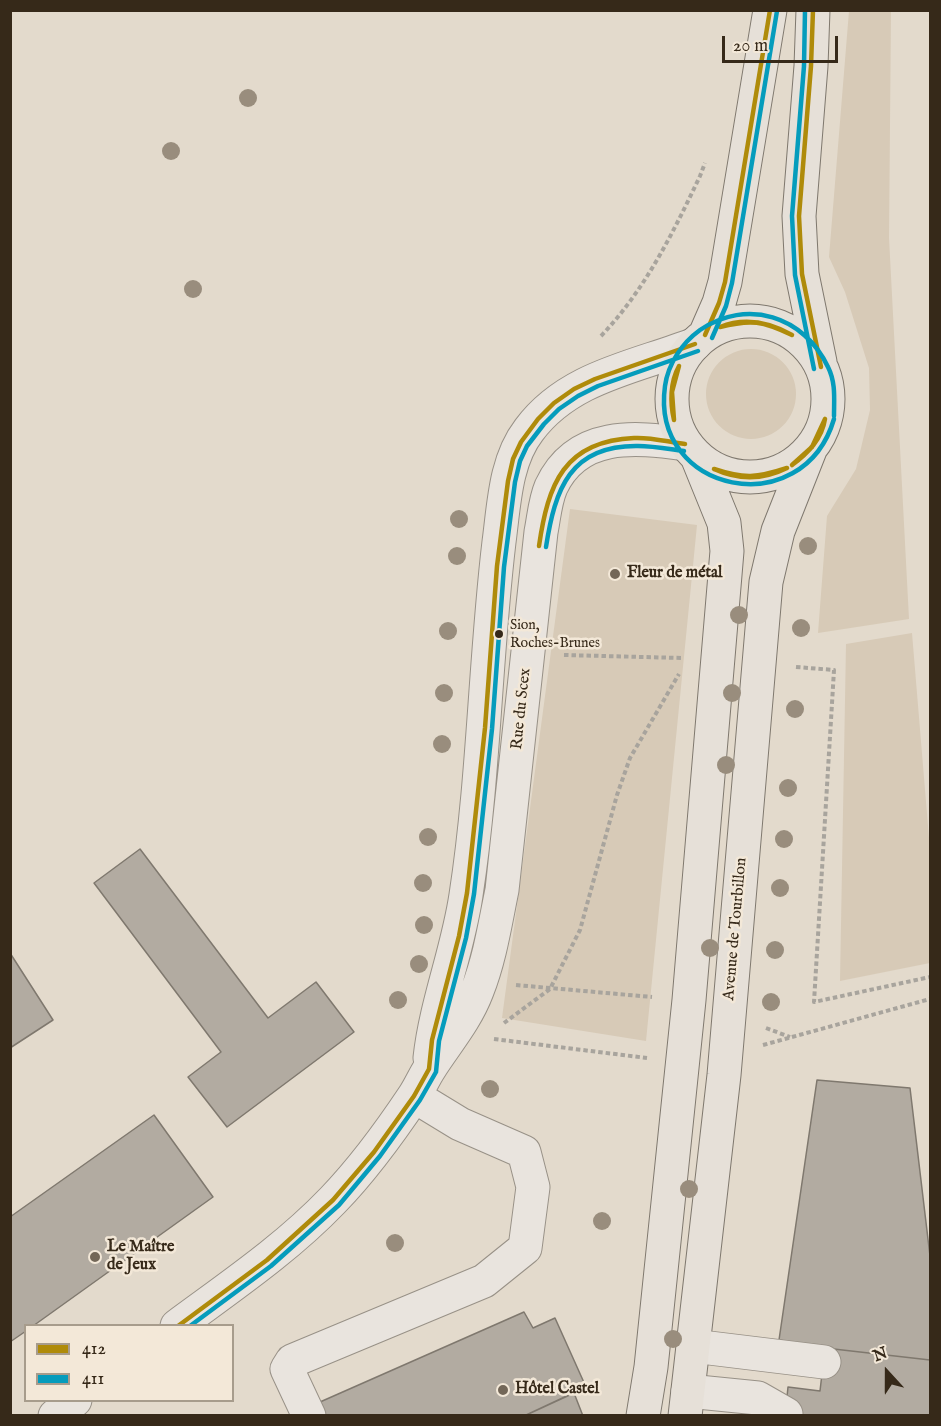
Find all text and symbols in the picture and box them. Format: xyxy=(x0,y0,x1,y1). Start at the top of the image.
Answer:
scale bar xyxy=(725,24,840,62)
text: 20 m xyxy=(733,35,768,58)
place label: Fleur de métal xyxy=(627,564,722,584)
marker: Fleur de métal xyxy=(608,567,622,581)
place label: Sion, Roches-Brunes xyxy=(510,618,600,650)
marker: Sion, Roches-Brunes xyxy=(493,628,505,640)
street label: Rue du Scex xyxy=(508,667,536,751)
street label: Avenue de Tourbillon xyxy=(720,857,752,1001)
place label: Le Maître de Jeux xyxy=(107,1238,174,1276)
marker: Le Maître de Jeux xyxy=(88,1250,102,1264)
legend xyxy=(24,1324,234,1402)
text: 412 xyxy=(82,1338,106,1361)
north arrow xyxy=(857,1342,917,1402)
text: N xyxy=(871,1343,891,1367)
text: 411 xyxy=(82,1368,104,1391)
place label: Hôtel Castel xyxy=(515,1380,599,1400)
marker: Hôtel Castel xyxy=(496,1383,510,1397)

